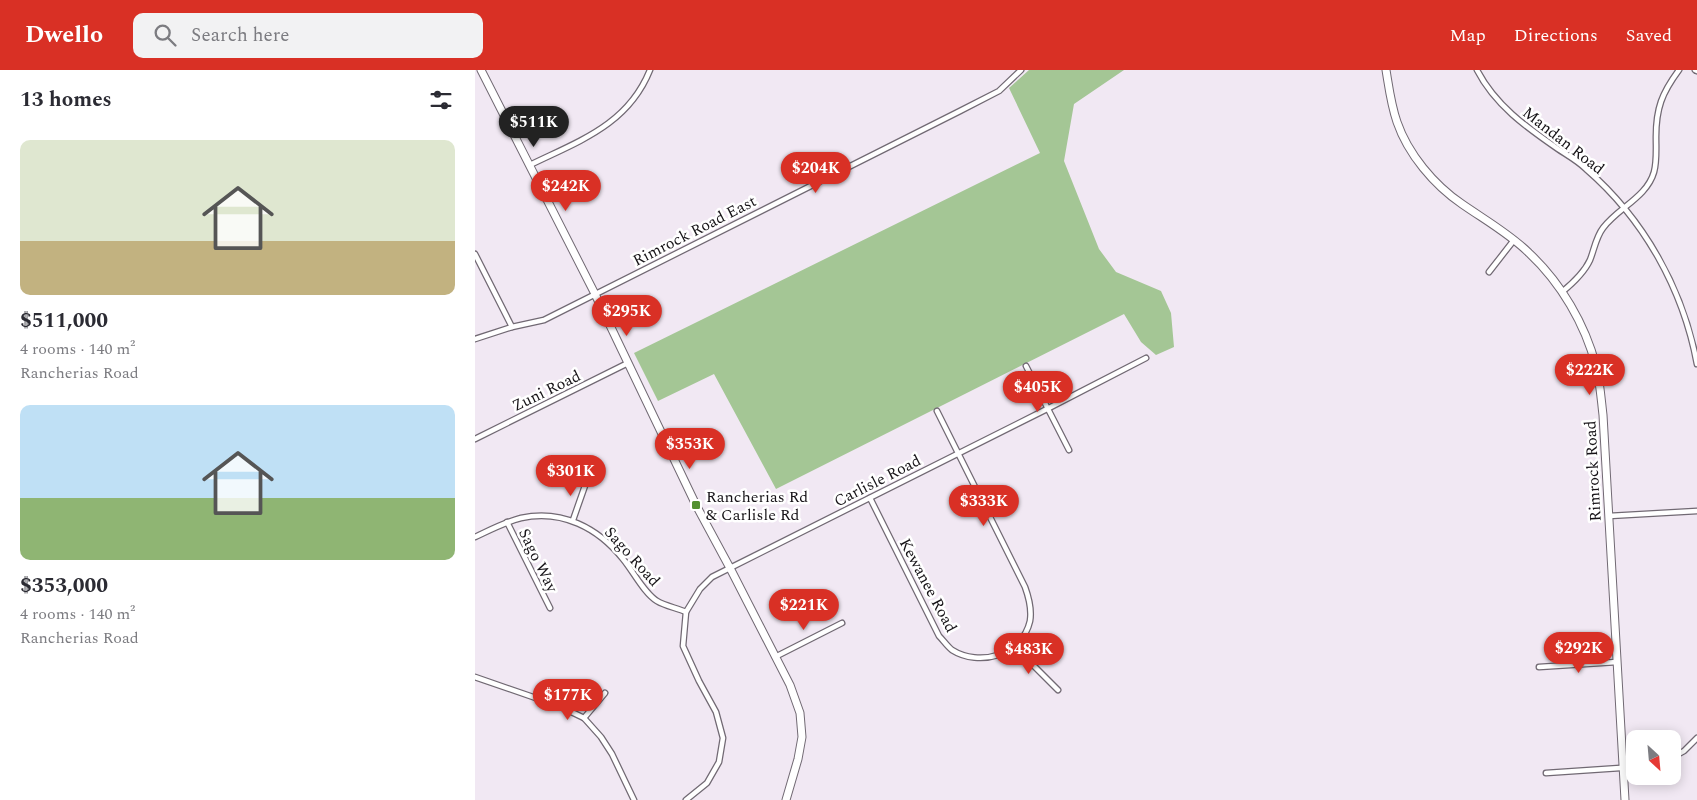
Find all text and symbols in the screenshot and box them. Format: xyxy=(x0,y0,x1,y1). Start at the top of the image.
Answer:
search box xyxy=(133,13,483,58)
text: Dwello xyxy=(25,17,103,53)
icon: search xyxy=(151,21,179,49)
text: Search here xyxy=(191,21,290,50)
text: Map xyxy=(1450,22,1486,49)
text: Directions xyxy=(1514,22,1598,49)
text: Saved xyxy=(1626,22,1672,49)
text: 13 homes xyxy=(20,84,112,116)
icon: filters xyxy=(427,86,455,114)
street label: Mandan Road xyxy=(1517,101,1610,181)
pin: $511K xyxy=(499,106,569,148)
text: $511K xyxy=(510,110,558,134)
pin: $204K xyxy=(781,152,851,194)
text: $204K xyxy=(792,156,840,180)
pin: $242K xyxy=(531,170,601,212)
icon: home xyxy=(193,173,283,263)
text: $242K xyxy=(542,174,590,198)
street label: Rimrock Road East xyxy=(629,189,761,272)
pin: $295K xyxy=(592,294,662,337)
text: $295K xyxy=(603,299,651,323)
text: $511,000 xyxy=(20,305,108,337)
text: 4 rooms · 140 m² xyxy=(20,337,135,361)
pin: $222K xyxy=(1555,354,1625,396)
text: $222K xyxy=(1566,358,1614,382)
text: Rancherias Road xyxy=(20,361,139,385)
street label: Zuni Road xyxy=(508,364,585,418)
pin: $405K xyxy=(1003,370,1073,413)
text: $405K xyxy=(1014,375,1062,399)
street label: Rimrock Road xyxy=(1578,420,1608,522)
pin: $353K xyxy=(655,428,725,470)
text: $353K xyxy=(666,432,714,456)
icon: home xyxy=(193,438,283,528)
street label: Carlisle Road xyxy=(830,449,925,513)
pin: $301K xyxy=(536,454,606,497)
text: $301K xyxy=(547,459,595,483)
pin: $333K xyxy=(949,484,1019,527)
place label: Rancherias Rd & Carlisle Rd xyxy=(706,485,808,527)
text: $333K xyxy=(960,489,1008,513)
marker: Rancherias Rd & Carlisle Rd xyxy=(690,499,702,511)
street label: Sago Road xyxy=(599,521,666,592)
street label: Sago Way xyxy=(512,524,564,598)
street label: Kewanee Road xyxy=(893,534,963,637)
text: $353,000 xyxy=(20,570,108,602)
pin: $221K xyxy=(769,588,839,631)
text: $221K xyxy=(780,593,828,617)
text: 4 rooms · 140 m² xyxy=(20,602,135,626)
text: Rancherias Road xyxy=(20,626,139,650)
pin: $483K xyxy=(994,632,1064,675)
pin: $292K xyxy=(1544,632,1614,674)
text: $292K xyxy=(1555,636,1603,660)
text: $483K xyxy=(1005,637,1053,661)
pin: $177K xyxy=(533,678,603,721)
text: $177K xyxy=(544,683,592,707)
north arrow xyxy=(1626,730,1681,785)
map controls xyxy=(1626,730,1681,785)

